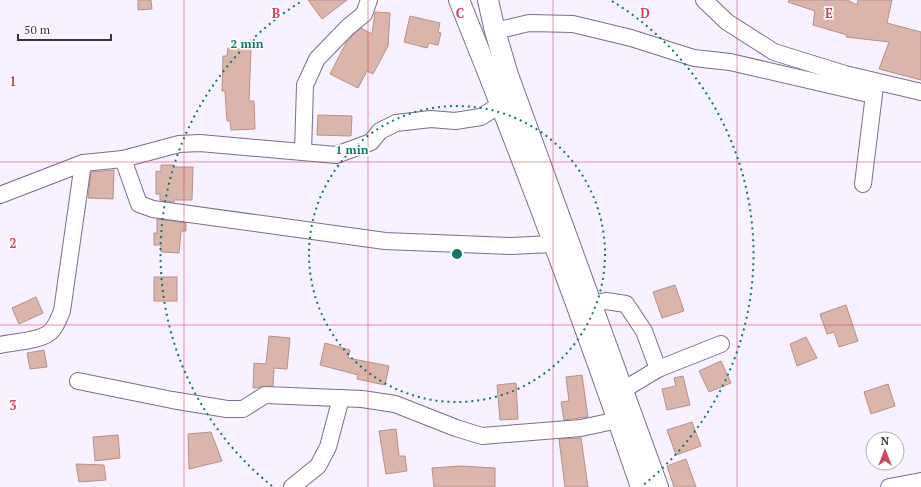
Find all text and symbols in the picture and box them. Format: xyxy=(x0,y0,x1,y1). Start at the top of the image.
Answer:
text: B xyxy=(272,4,280,22)
text: C xyxy=(456,4,464,22)
text: D xyxy=(640,4,650,22)
text: E xyxy=(825,4,833,22)
scale bar xyxy=(18,16,111,42)
text: 50 m xyxy=(24,22,51,37)
text: 2 min xyxy=(231,36,264,51)
text: 1 xyxy=(9,72,17,90)
text: 1 min xyxy=(336,142,369,157)
text: 2 xyxy=(9,234,17,252)
centre of rings xyxy=(450,247,464,261)
text: 3 xyxy=(9,396,17,414)
north arrow xyxy=(865,431,905,471)
text: N xyxy=(881,434,890,448)

